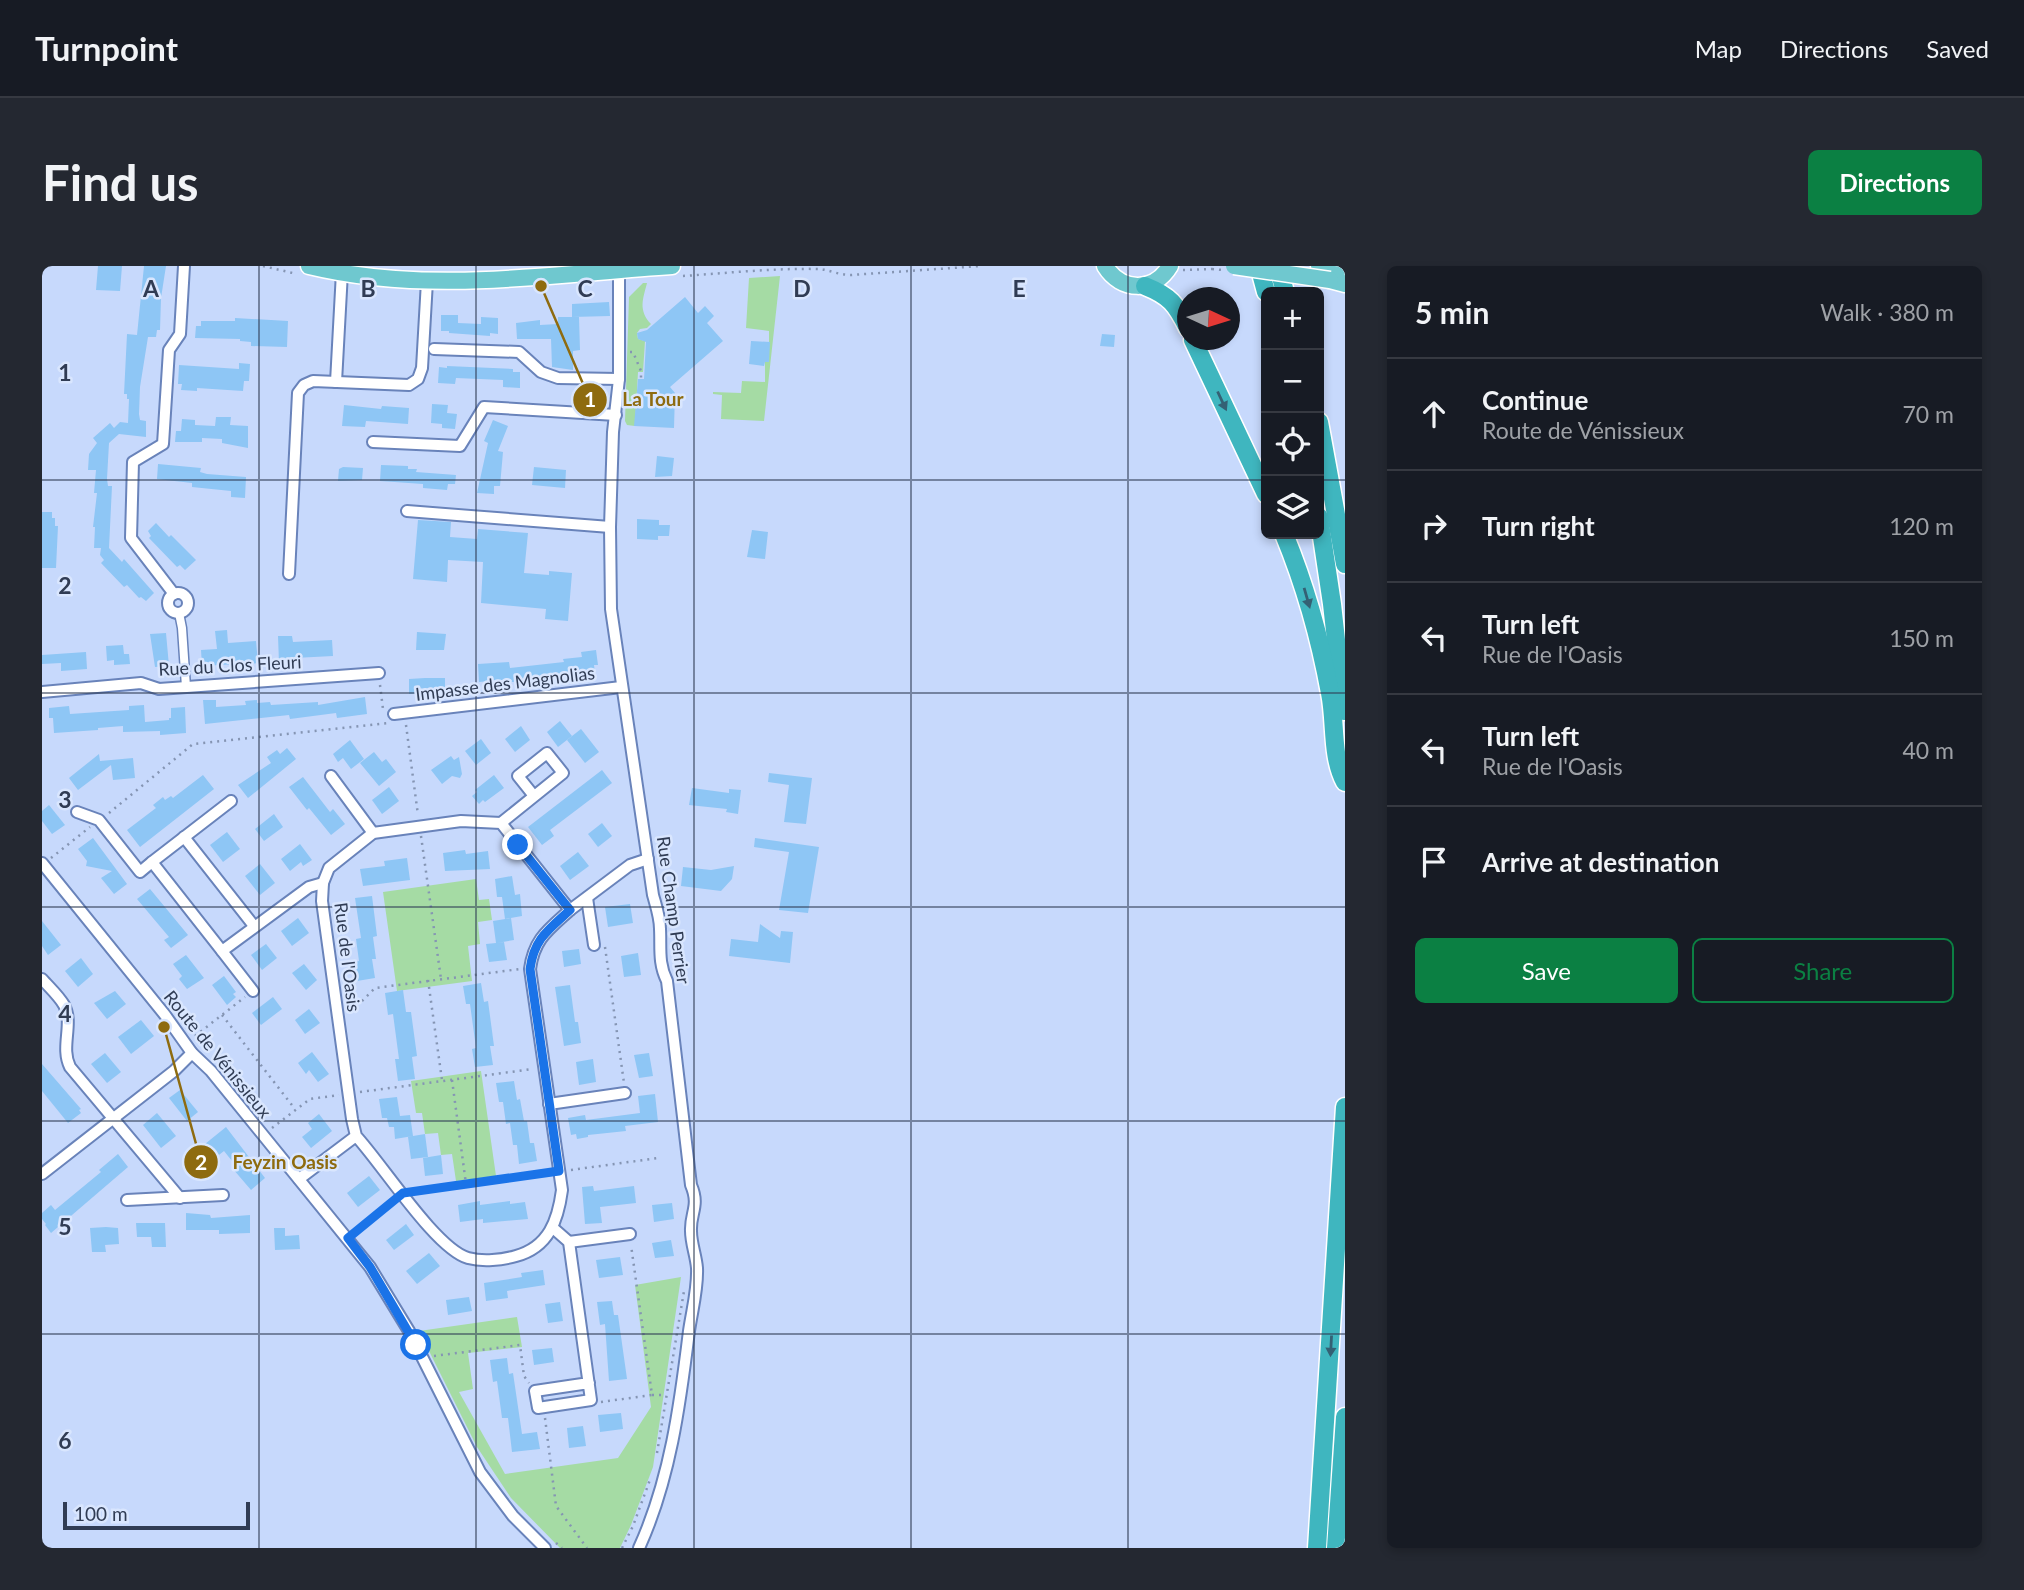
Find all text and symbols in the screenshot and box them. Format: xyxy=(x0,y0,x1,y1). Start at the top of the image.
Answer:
text: Turnpoint xyxy=(35,28,178,68)
text: Map xyxy=(1695,34,1742,63)
text: Directions xyxy=(1780,34,1888,63)
text: Saved xyxy=(1926,34,1989,63)
button: Directions xyxy=(1808,150,1982,215)
text: Find us xyxy=(42,153,199,211)
text: A xyxy=(142,274,160,302)
text: B xyxy=(360,274,376,302)
text: C xyxy=(577,274,593,302)
text: D xyxy=(793,274,811,302)
text: E xyxy=(1012,274,1026,302)
north arrow xyxy=(1177,287,1240,350)
map controls xyxy=(1261,287,1324,539)
button: + xyxy=(1261,287,1324,350)
text: 5 min xyxy=(1415,294,1489,330)
text: Walk · 380 m xyxy=(1820,298,1954,326)
button: − xyxy=(1261,350,1324,413)
text: 1 xyxy=(58,358,72,386)
callout: La Tour xyxy=(573,380,698,420)
text: Continue xyxy=(1482,384,1588,416)
text: 1 xyxy=(584,386,596,411)
text: La Tour xyxy=(622,387,685,410)
one-way arrow xyxy=(1216,391,1228,411)
icon: ahead xyxy=(1415,395,1453,433)
text: 70 m xyxy=(1903,400,1954,428)
button: locate xyxy=(1261,413,1324,476)
text: Route de Vénissieux xyxy=(1482,416,1684,444)
button: layers xyxy=(1261,476,1324,539)
icon: right xyxy=(1415,507,1453,545)
text: Turn right xyxy=(1482,510,1595,542)
text: 120 m xyxy=(1889,512,1954,540)
text: 2 xyxy=(58,571,72,599)
one-way arrow xyxy=(1303,587,1313,608)
text: Turn left xyxy=(1482,608,1579,640)
icon: left xyxy=(1415,619,1453,657)
text: 150 m xyxy=(1889,624,1954,652)
text: Rue de l'Oasis xyxy=(1482,640,1623,668)
street label: Rue du Clos Fleuri xyxy=(158,650,302,680)
street label: Impasse des Magnolias xyxy=(414,661,596,705)
text: Turn left xyxy=(1482,720,1579,752)
icon: left xyxy=(1415,731,1453,769)
text: 40 m xyxy=(1903,736,1954,764)
text: Rue de l'Oasis xyxy=(1482,752,1623,780)
text: 3 xyxy=(58,785,72,813)
route end xyxy=(502,829,533,860)
street label: Rue Champ Perrier xyxy=(653,835,695,986)
icon: arrive xyxy=(1415,843,1453,881)
text: Arrive at destination xyxy=(1482,846,1719,878)
street label: Rue de l'Oasis xyxy=(330,901,366,1013)
button: Save xyxy=(1415,938,1678,1003)
button: Share xyxy=(1692,938,1954,1003)
street label: Route de Vénissieux xyxy=(160,986,276,1122)
text: 4 xyxy=(58,999,72,1027)
callout: Feyzin Oasis xyxy=(184,1142,352,1182)
text: 2 xyxy=(195,1149,207,1174)
text: Feyzin Oasis xyxy=(233,1150,337,1173)
text: 5 xyxy=(58,1212,72,1240)
route start xyxy=(400,1329,431,1360)
one-way arrow xyxy=(1325,1335,1336,1357)
text: 6 xyxy=(58,1426,72,1454)
scale bar xyxy=(63,1499,250,1531)
text: 100 m xyxy=(74,1502,128,1525)

